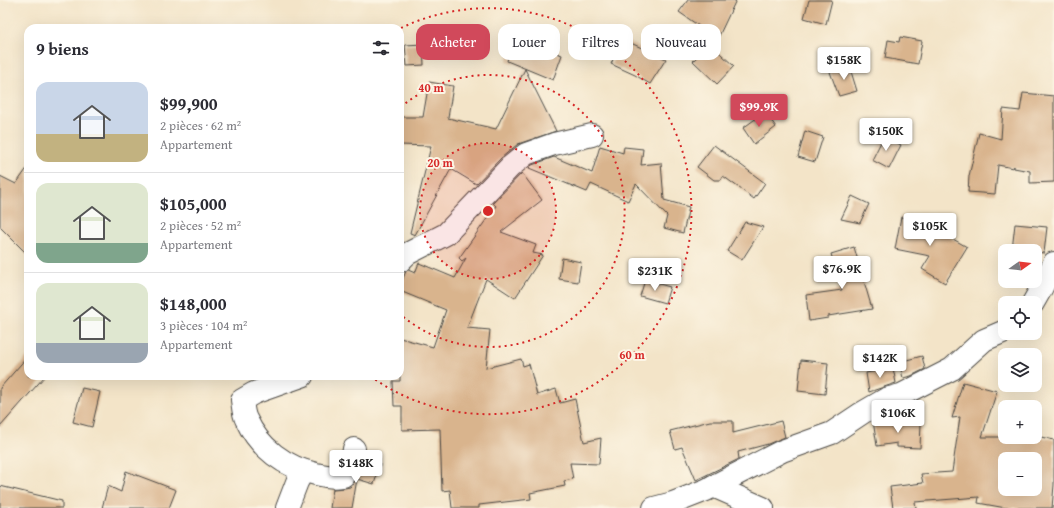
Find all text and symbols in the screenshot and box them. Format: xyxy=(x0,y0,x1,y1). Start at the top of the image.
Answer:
chip: Acheter xyxy=(416,24,490,60)
chip: Louer xyxy=(498,24,560,60)
chip: Filtres xyxy=(568,24,633,60)
chip: Nouveau xyxy=(641,24,721,60)
text: 9 biens xyxy=(36,36,89,61)
icon: filters xyxy=(370,37,392,59)
pin: $158K xyxy=(816,47,872,81)
text: $158K xyxy=(826,50,862,69)
text: 40 m xyxy=(418,79,444,96)
text: $99,900 xyxy=(160,91,218,116)
pin: $99.9K xyxy=(726,94,792,128)
text: $99.9K xyxy=(740,97,778,116)
icon: home xyxy=(68,98,116,146)
text: 2 pièces · 62 m² xyxy=(160,116,241,135)
pin: $150K xyxy=(858,118,914,152)
text: $150K xyxy=(868,121,904,140)
text: Appartement xyxy=(160,135,233,154)
text: 20 m xyxy=(427,154,453,171)
text: $105,000 xyxy=(160,191,226,216)
icon: home xyxy=(68,199,116,247)
centre of rings xyxy=(481,204,495,218)
pin: $105K xyxy=(902,213,958,247)
text: 2 pièces · 52 m² xyxy=(160,216,241,235)
text: $105K xyxy=(912,216,948,235)
text: Appartement xyxy=(160,235,233,254)
north arrow xyxy=(998,244,1042,288)
map controls xyxy=(998,244,1042,496)
pin: $76.9K xyxy=(809,256,875,290)
pin: $231K xyxy=(627,258,683,292)
text: $76.9K xyxy=(823,259,861,278)
text: $231K xyxy=(637,261,673,280)
text: $148,000 xyxy=(160,291,226,316)
button: locate xyxy=(998,296,1042,340)
icon: home xyxy=(68,299,116,347)
text: 3 pièces · 104 m² xyxy=(160,316,247,335)
text: Appartement xyxy=(160,335,233,354)
pin: $142K xyxy=(852,345,908,379)
text: 60 m xyxy=(619,346,645,363)
text: $142K xyxy=(862,348,898,367)
button: layers xyxy=(998,348,1042,392)
pin: $106K xyxy=(870,400,926,434)
button: + xyxy=(998,400,1042,444)
text: $106K xyxy=(880,403,916,422)
pin: $148K xyxy=(328,450,384,484)
button: − xyxy=(998,452,1042,496)
text: $148K xyxy=(338,453,374,472)

